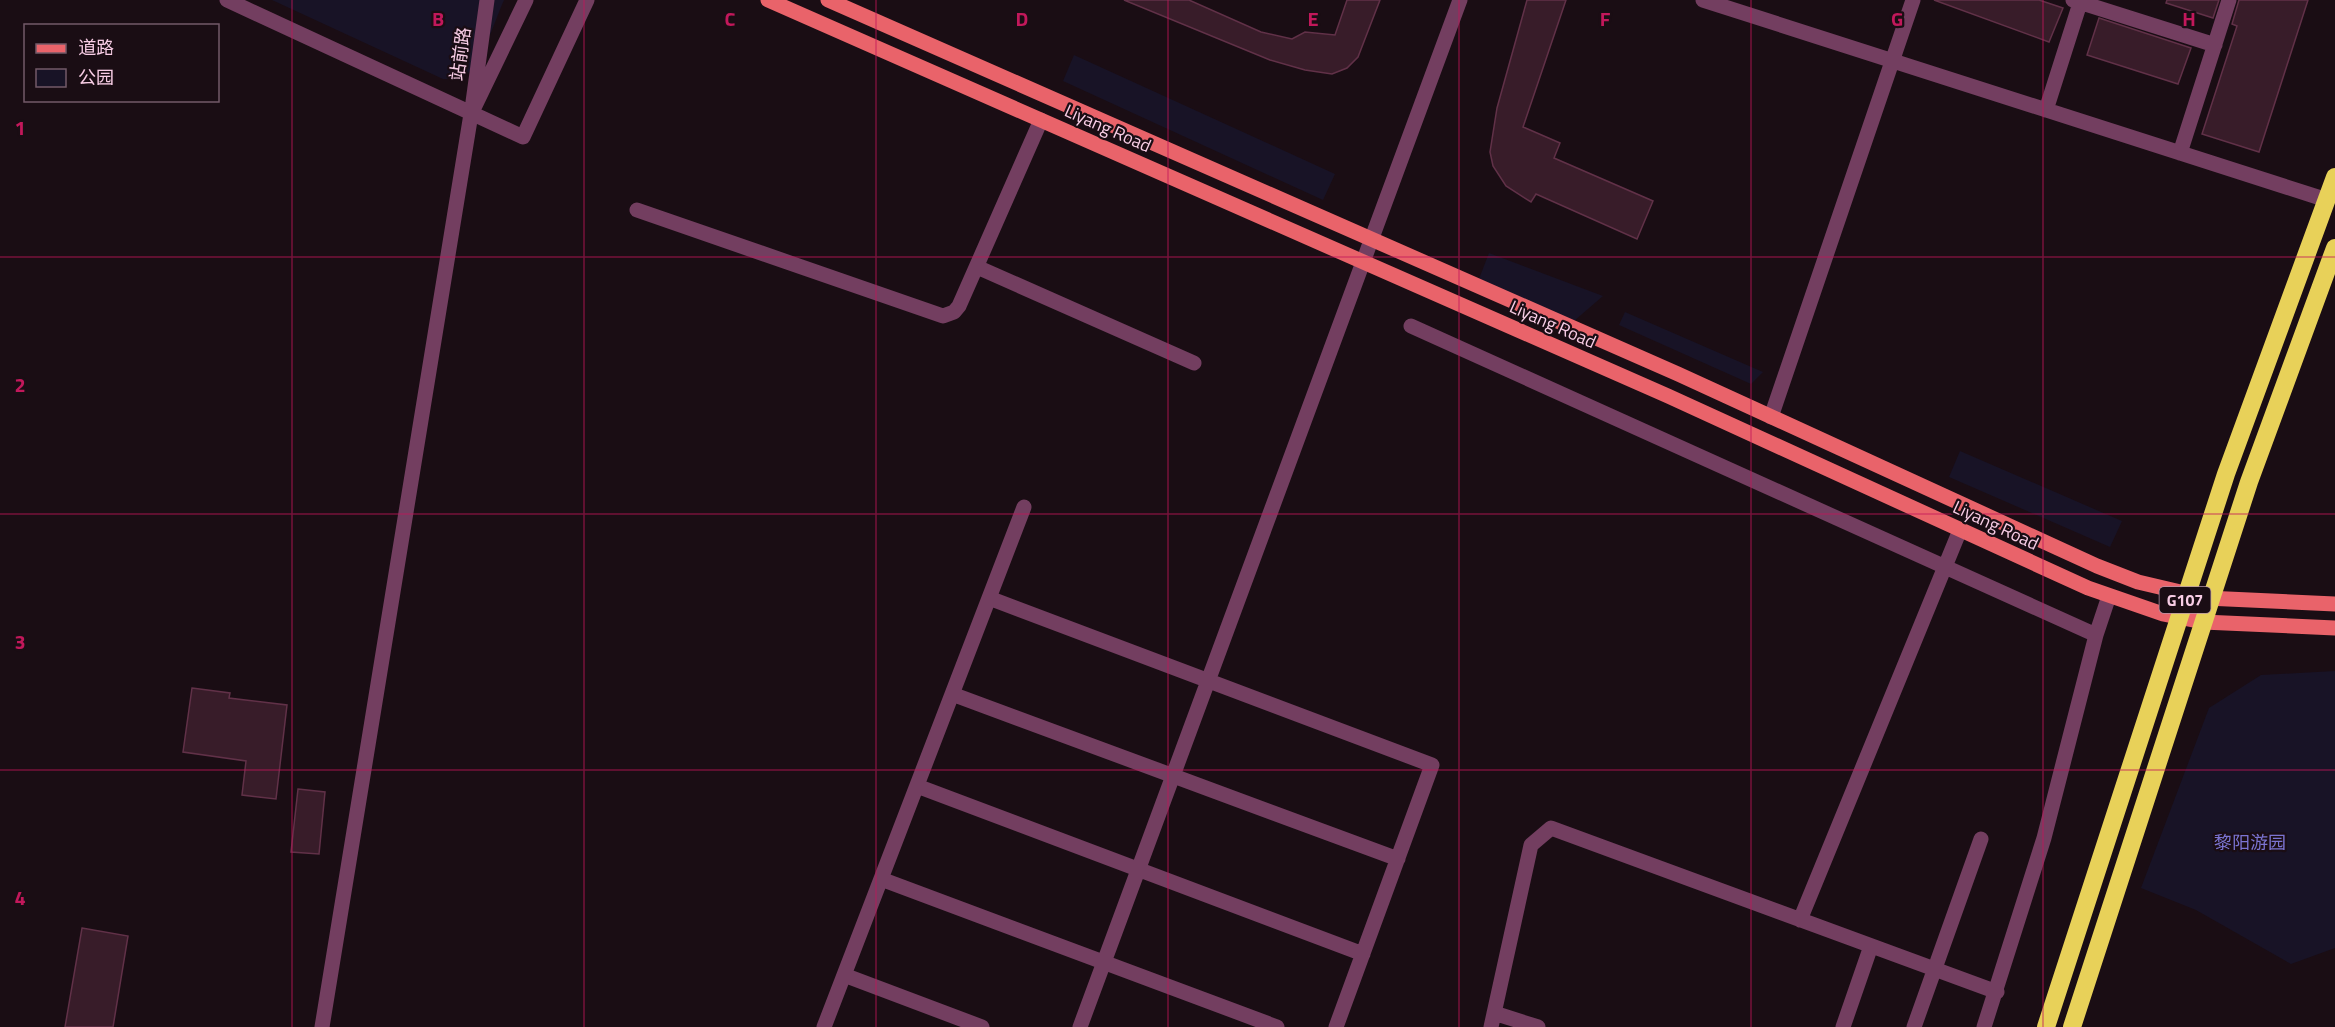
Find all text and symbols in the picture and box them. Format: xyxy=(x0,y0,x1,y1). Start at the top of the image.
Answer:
text: B xyxy=(432,3,444,34)
text: C xyxy=(725,3,736,34)
text: D xyxy=(1016,3,1028,34)
text: E xyxy=(1307,3,1319,34)
text: F xyxy=(1600,3,1611,34)
text: G xyxy=(1891,3,1903,34)
text: H xyxy=(2182,3,2196,34)
legend xyxy=(24,24,219,102)
street label: 站前路 xyxy=(443,25,477,83)
text: 道路 xyxy=(78,34,114,61)
text: 公园 xyxy=(78,64,114,91)
street label: Liyang Road xyxy=(1061,97,1155,159)
text: 1 xyxy=(14,112,26,143)
street label: Liyang Road xyxy=(1506,293,1600,355)
text: 2 xyxy=(14,369,26,400)
street label: Liyang Road xyxy=(1949,493,2043,557)
road number: G107 xyxy=(2160,587,2210,613)
text: 3 xyxy=(14,626,26,657)
park label: 黎阳游园 xyxy=(2214,829,2286,856)
text: 4 xyxy=(14,882,26,913)

